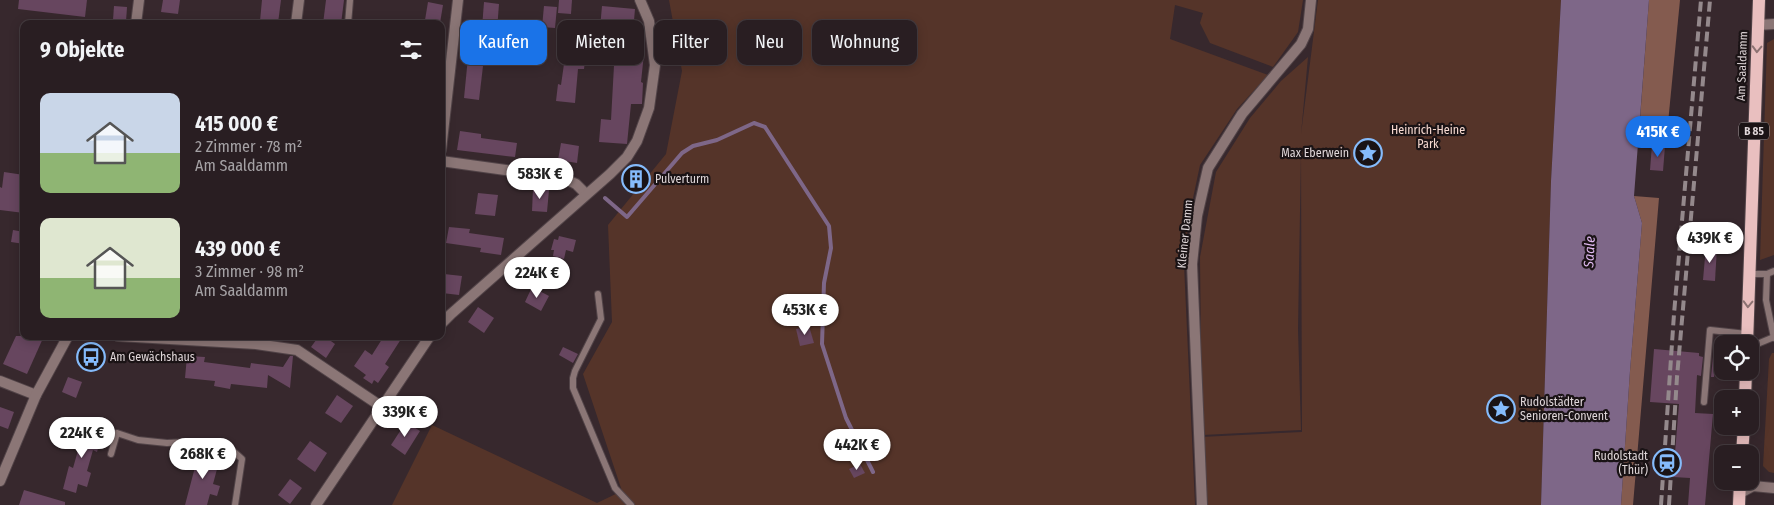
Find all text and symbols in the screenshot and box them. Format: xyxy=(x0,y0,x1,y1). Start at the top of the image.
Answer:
chip: Kaufen xyxy=(460,20,547,65)
chip: Mieten xyxy=(557,20,644,65)
chip: Filter xyxy=(654,20,727,65)
chip: Neu xyxy=(737,20,802,65)
chip: Wohnung xyxy=(812,20,917,65)
street label: Am Saaldamm xyxy=(1734,31,1750,101)
icon: filters xyxy=(397,36,425,64)
text: 9 Objekte xyxy=(40,37,124,63)
one-way arrow xyxy=(1752,45,1762,53)
text: 415 000 € xyxy=(195,111,278,137)
icon: home xyxy=(80,113,140,173)
pin: 415K € xyxy=(1617,116,1699,158)
text: 415K € xyxy=(1637,122,1679,141)
road number: B 85 xyxy=(1739,122,1769,140)
park label: Heinrich-Heine Park xyxy=(1391,123,1465,151)
text: 2 Zimmer · 78 m² xyxy=(195,137,302,156)
place icon: Max Eberwein xyxy=(1353,138,1383,168)
place label: Max Eberwein xyxy=(1281,146,1349,160)
text: Am Saaldamm xyxy=(195,156,288,175)
pin: 583K € xyxy=(499,158,581,200)
text: 583K € xyxy=(517,164,563,183)
building icon: Pulverturm xyxy=(621,164,651,194)
place label: Pulverturm xyxy=(655,172,709,186)
street label: Kleiner Damm xyxy=(1174,199,1196,269)
pin: 439K € xyxy=(1669,222,1751,264)
text: 439K € xyxy=(1688,228,1732,247)
water label: Saale xyxy=(1580,235,1599,269)
text: 439 000 € xyxy=(195,236,281,262)
icon: home xyxy=(80,238,140,298)
pin: 224K € xyxy=(496,256,578,299)
text: 3 Zimmer · 98 m² xyxy=(195,262,304,281)
text: 224K € xyxy=(515,263,559,282)
text: Am Saaldamm xyxy=(195,281,288,300)
pin: 453K € xyxy=(764,294,846,336)
text: 453K € xyxy=(783,300,827,319)
one-way arrow xyxy=(1742,300,1753,308)
map controls xyxy=(1714,335,1759,490)
button: locate xyxy=(1714,335,1759,380)
bus stop icon: Am Gewächshaus xyxy=(76,342,106,372)
place label: Am Gewächshaus xyxy=(110,350,195,364)
button: + xyxy=(1714,390,1759,435)
place icon: Rudolstädter Senioren-Convent xyxy=(1486,394,1516,424)
place label: Rudolstädter Senioren-Convent xyxy=(1520,395,1608,423)
pin: 339K € xyxy=(364,396,446,438)
text: 339K € xyxy=(383,402,427,421)
pin: 224K € xyxy=(41,416,123,459)
text: 224K € xyxy=(60,423,104,442)
pin: 442K € xyxy=(816,428,898,471)
text: 442K € xyxy=(835,435,879,454)
pin: 268K € xyxy=(162,438,244,480)
text: 268K € xyxy=(180,444,226,463)
button: − xyxy=(1714,445,1759,490)
station icon: Rudolstadt (Thür) xyxy=(1652,448,1682,478)
place label: Rudolstadt (Thür) xyxy=(1594,449,1648,477)

